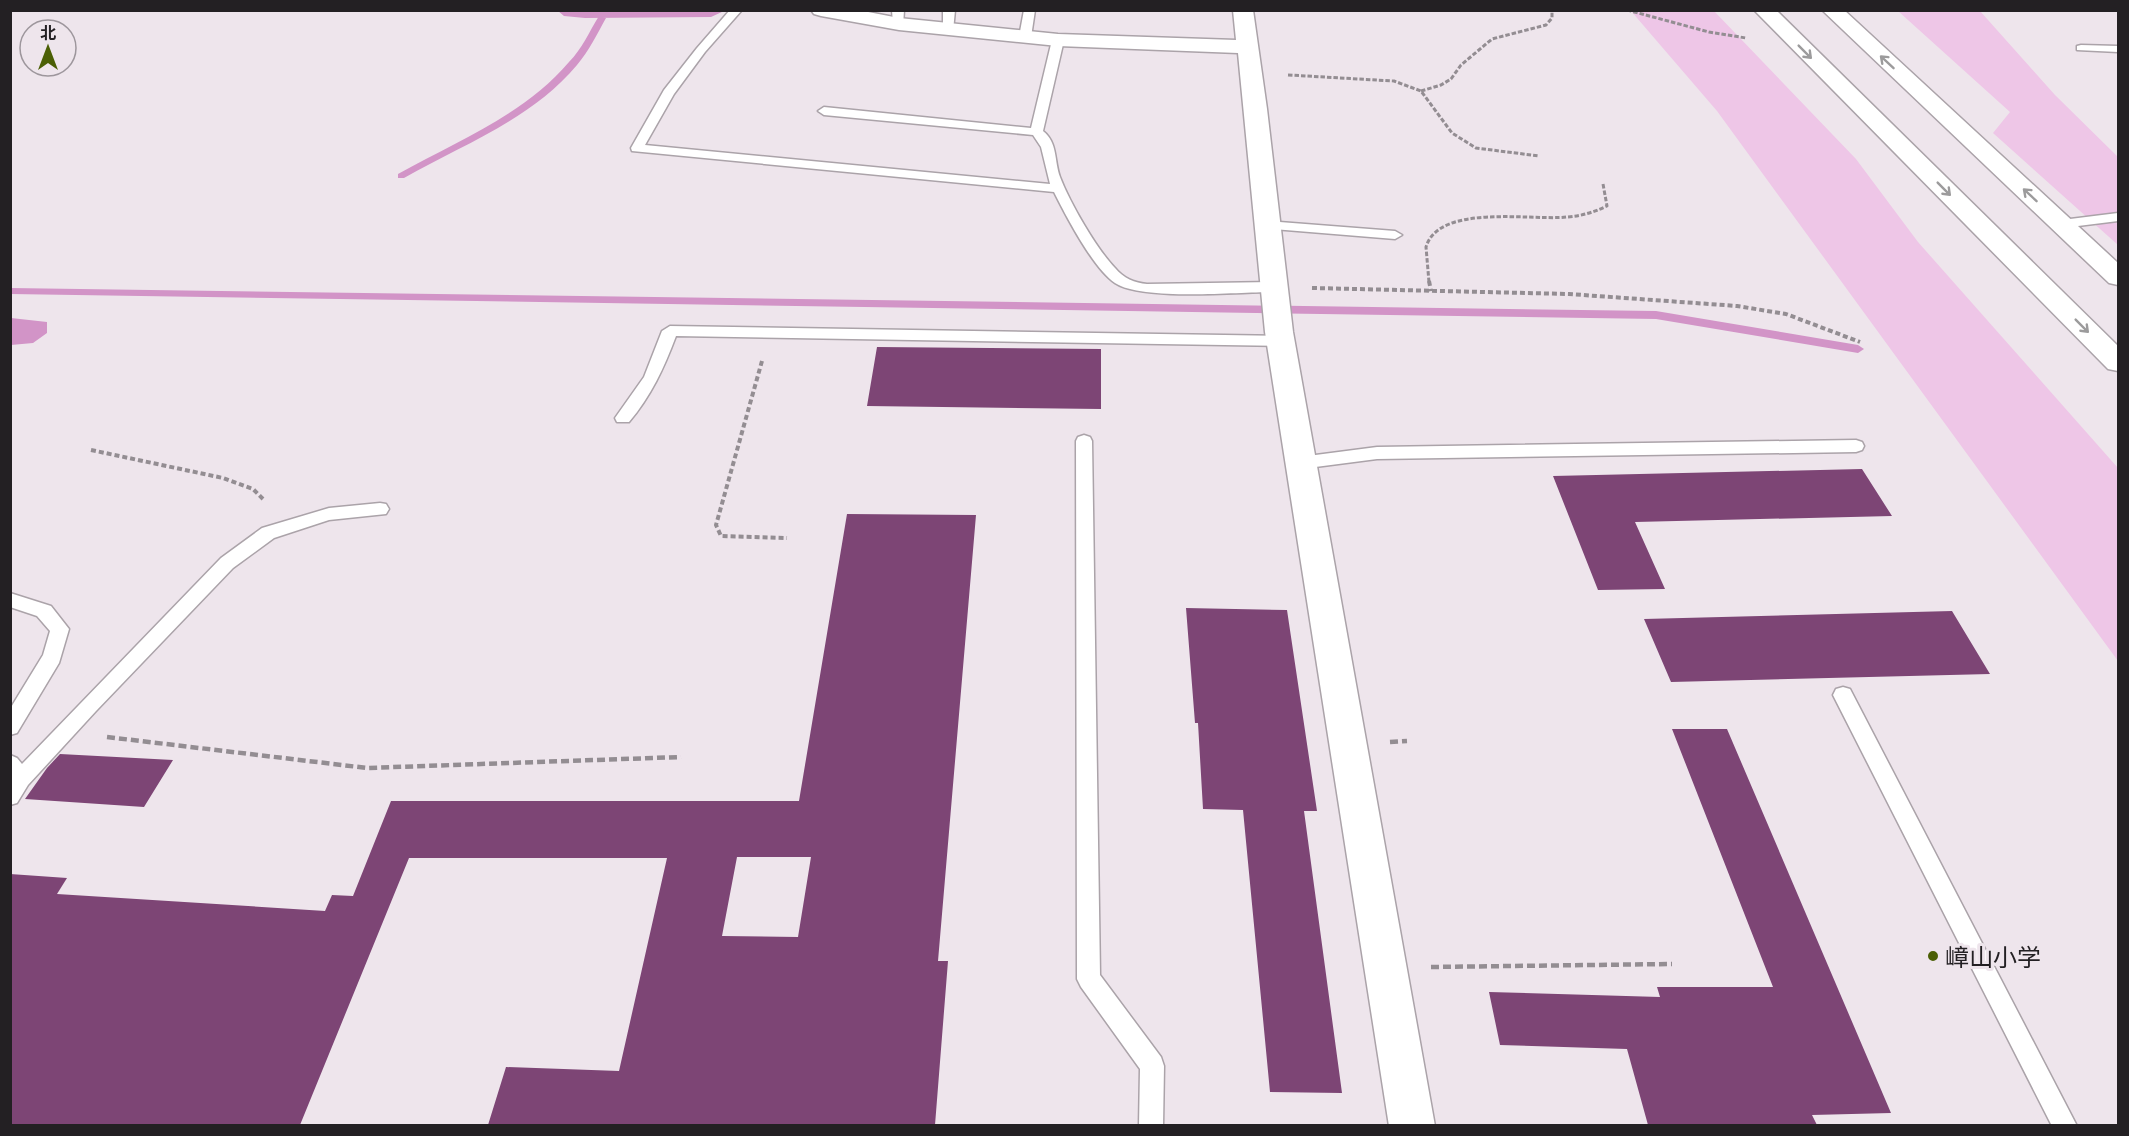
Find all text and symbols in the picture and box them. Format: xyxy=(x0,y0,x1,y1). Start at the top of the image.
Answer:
north arrow xyxy=(18,18,78,78)
text: 北 xyxy=(40,22,56,44)
one-way arrow xyxy=(1798,44,1813,59)
one-way arrow xyxy=(1880,55,1895,69)
one-way arrow xyxy=(1936,182,1951,196)
one-way arrow xyxy=(2022,187,2037,202)
one-way arrow xyxy=(2075,319,2090,334)
place label: 嶂山小学 xyxy=(1945,940,2041,973)
marker: 嶂山小学 xyxy=(1926,949,1940,963)

